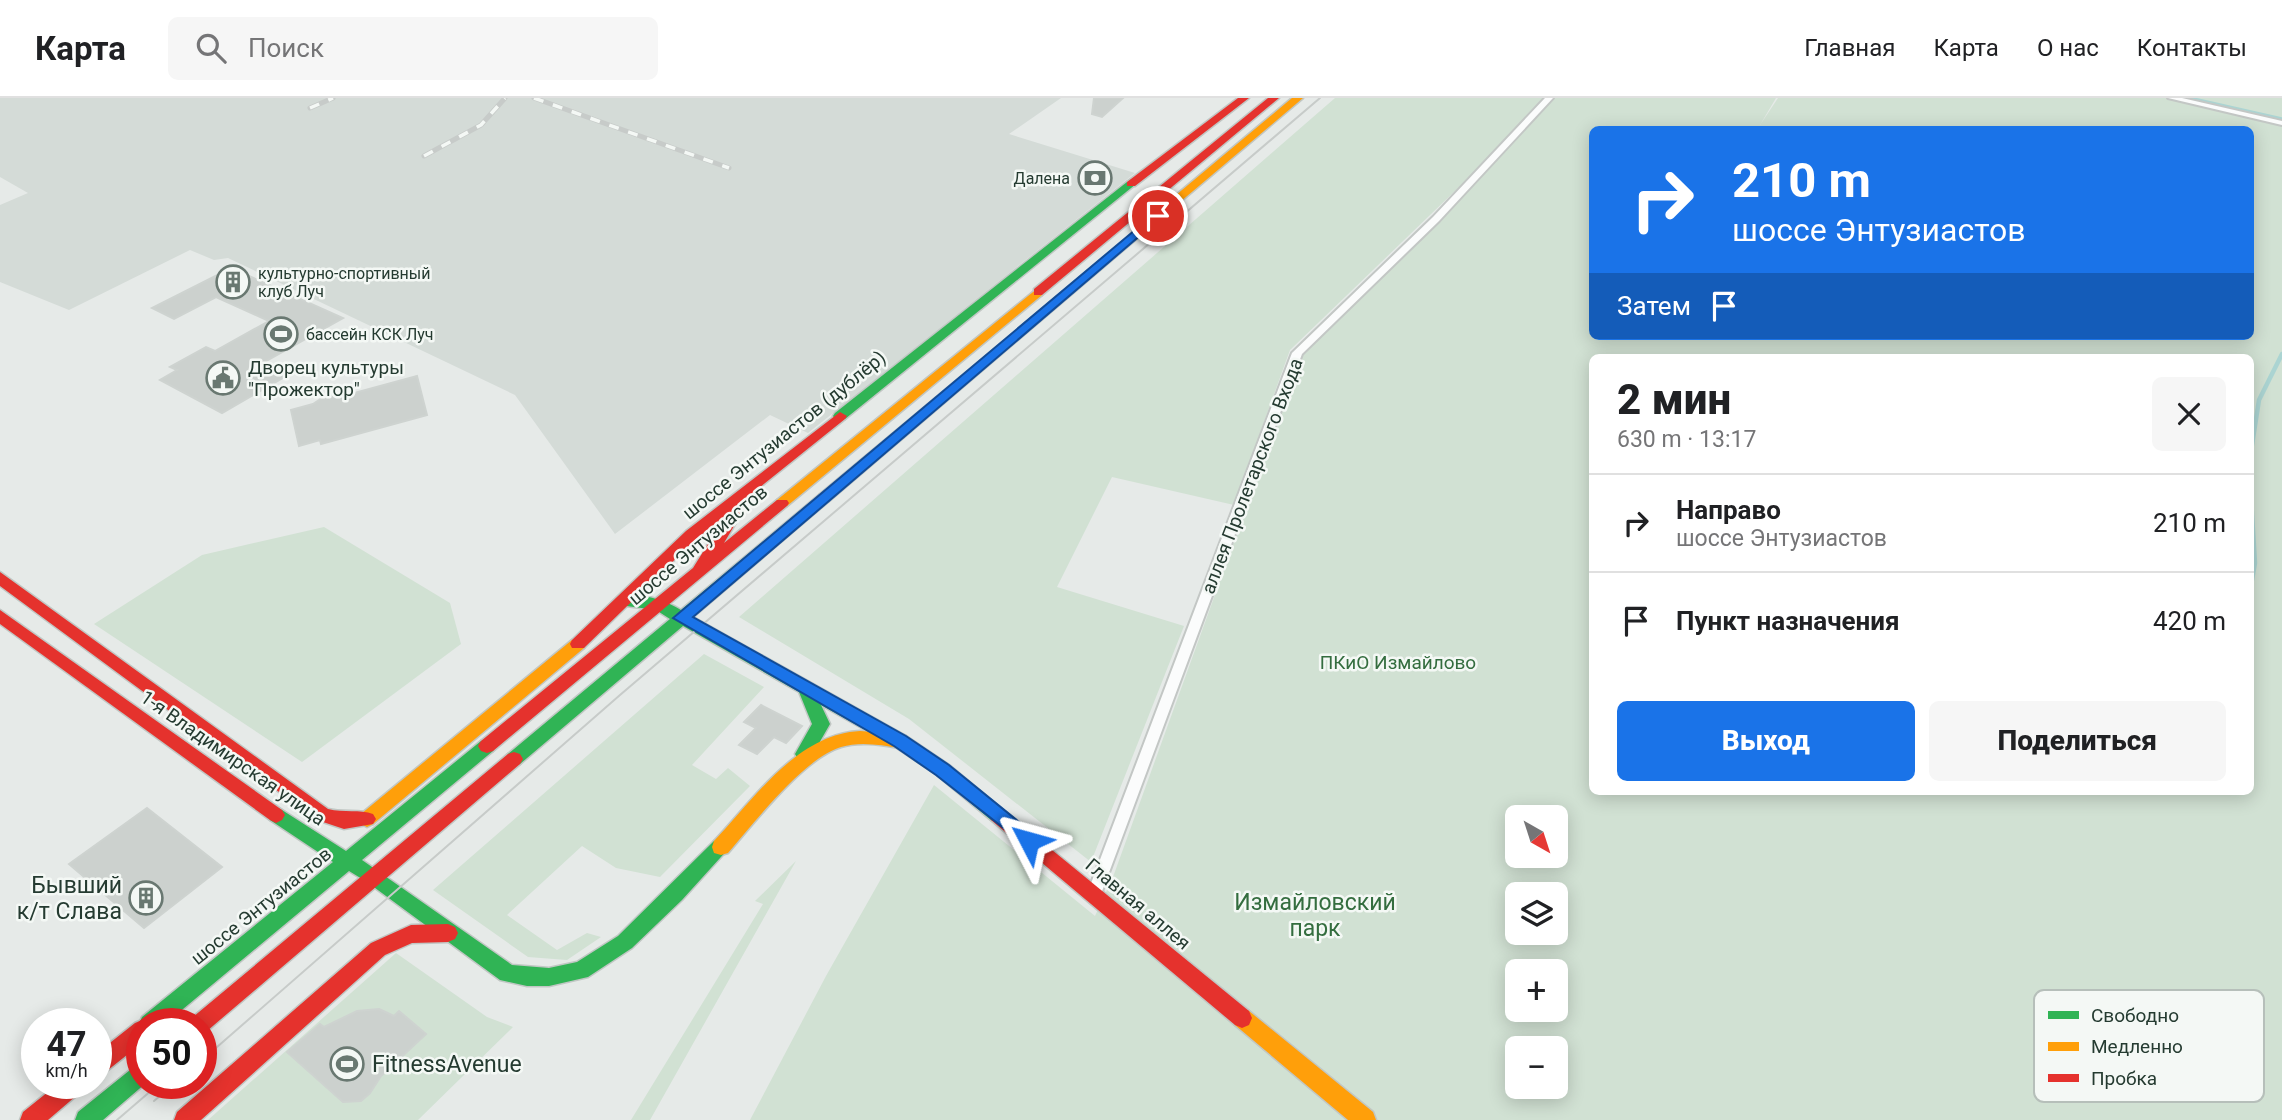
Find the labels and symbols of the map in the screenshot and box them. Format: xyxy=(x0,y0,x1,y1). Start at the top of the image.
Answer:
bank icon: Далена xyxy=(1076,159,1114,197)
place label: Далена xyxy=(1014,169,1070,188)
pin xyxy=(1128,186,1188,246)
building icon: культурно-спортивный клуб Луч xyxy=(214,263,252,301)
place label: культурно-спортивный клуб Луч xyxy=(258,264,430,301)
sports icon: бассейн КСК Луч xyxy=(262,315,300,353)
place label: бассейн КСК Луч xyxy=(306,325,434,344)
street label: шоссе Энтузиастов (дублёр) xyxy=(678,346,890,524)
street label: аллея Пролетарского Входа xyxy=(1196,355,1308,597)
place label: Дворец культуры "Прожектор" xyxy=(248,356,404,401)
public building icon: Дворец культуры "Прожектор" xyxy=(204,359,242,397)
street label: шоссе Энтузиастов xyxy=(624,480,772,610)
park label: ПКиО Измайлово xyxy=(1320,651,1476,674)
street label: 1-я Владимирская улица xyxy=(136,685,330,831)
position arrow xyxy=(992,804,1066,878)
north arrow xyxy=(1505,805,1568,868)
street label: шоссе Энтузиастов xyxy=(186,842,336,970)
street label: Главная аллея xyxy=(1081,853,1195,955)
place label: Бывший к/т Слава xyxy=(17,872,122,925)
building icon: Бывший к/т Слава xyxy=(127,879,165,917)
park label: Измайловский парк xyxy=(1234,889,1396,942)
legend xyxy=(2034,990,2264,1102)
text: Свободно xyxy=(2091,1004,2179,1027)
speed limit sign: 50 xyxy=(126,1008,217,1099)
text: Медленно xyxy=(2091,1035,2183,1058)
sports icon: FitnessAvenue xyxy=(328,1045,366,1083)
place label: FitnessAvenue xyxy=(372,1051,522,1078)
text: Пробка xyxy=(2091,1067,2157,1090)

